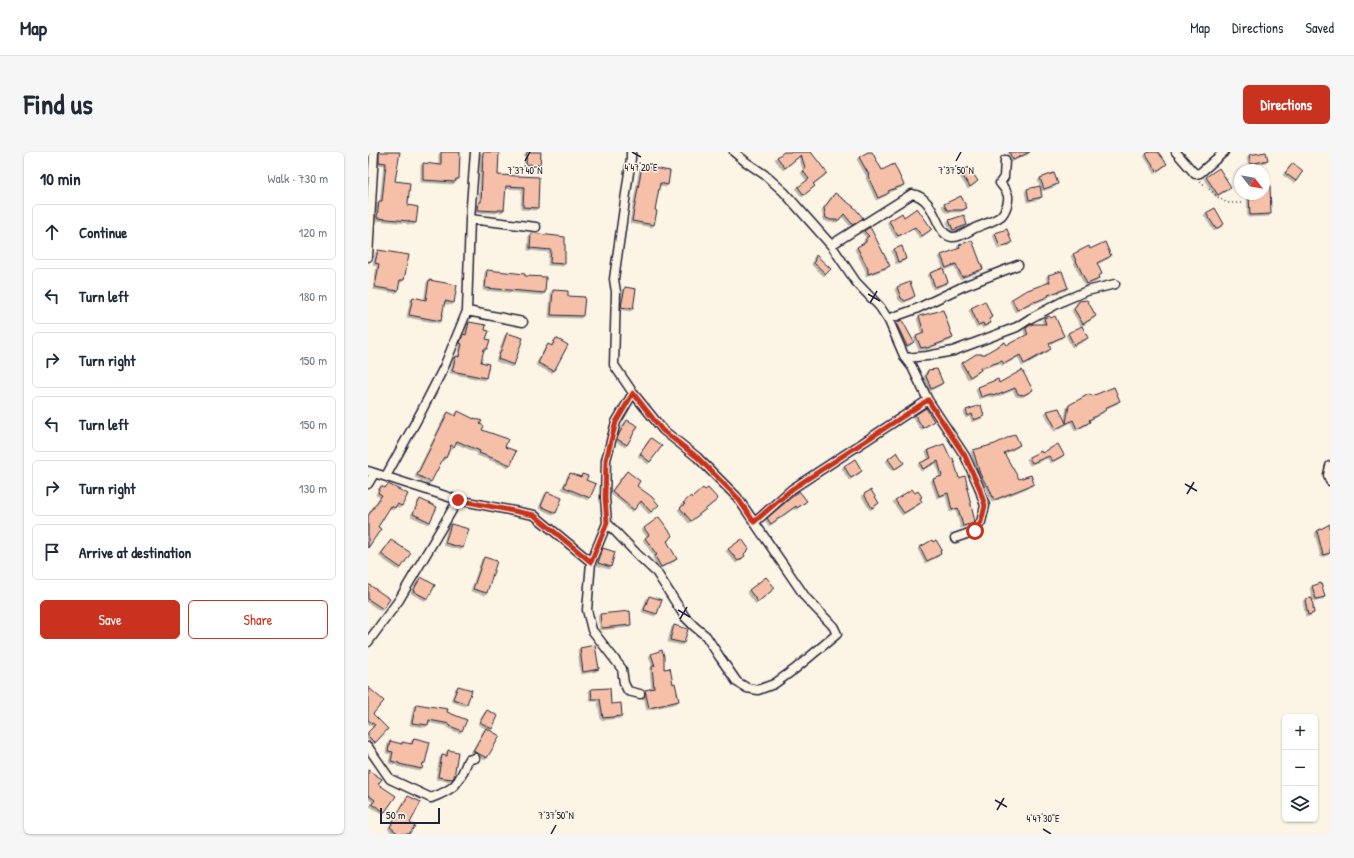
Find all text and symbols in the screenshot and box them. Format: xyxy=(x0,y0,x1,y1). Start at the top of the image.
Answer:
text: Map xyxy=(20,15,47,41)
text: Map xyxy=(1190,18,1210,37)
text: Directions xyxy=(1232,18,1283,37)
text: Saved xyxy=(1305,18,1334,37)
text: Find us xyxy=(24,85,93,123)
button: Directions xyxy=(1243,85,1330,124)
text: 4°47'20"E xyxy=(624,161,658,174)
text: 7°37'40"N xyxy=(508,164,542,177)
text: 7°37'50"N xyxy=(938,164,974,177)
north arrow xyxy=(1234,164,1270,200)
text: 10 min xyxy=(40,167,81,190)
text: Walk · 730 m xyxy=(268,169,328,187)
icon: ahead xyxy=(41,221,63,243)
text: Continue xyxy=(79,222,127,243)
text: 120 m xyxy=(299,223,327,241)
icon: left xyxy=(41,285,63,307)
text: Turn left xyxy=(79,286,129,307)
text: 180 m xyxy=(299,287,327,305)
icon: right xyxy=(41,349,63,371)
text: Turn right xyxy=(79,350,135,371)
text: 150 m xyxy=(299,351,327,369)
icon: left xyxy=(41,413,63,435)
text: Turn left xyxy=(79,414,129,435)
text: 150 m xyxy=(299,415,327,433)
icon: right xyxy=(41,477,63,499)
text: Turn right xyxy=(79,478,135,499)
text: 130 m xyxy=(299,479,327,497)
route end xyxy=(449,491,467,509)
route start xyxy=(966,522,984,540)
icon: arrive xyxy=(41,541,63,563)
text: Arrive at destination xyxy=(79,542,191,563)
button: Save xyxy=(40,600,180,639)
button: Share xyxy=(188,600,328,639)
map controls xyxy=(1282,714,1318,822)
button: + xyxy=(1282,714,1318,750)
button: − xyxy=(1282,750,1318,786)
button: layers xyxy=(1282,786,1318,822)
scale bar xyxy=(380,806,440,825)
text: 50 m xyxy=(386,808,406,822)
text: 7°37'50"N xyxy=(538,809,574,822)
text: 4°47'30"E xyxy=(1027,812,1060,825)

